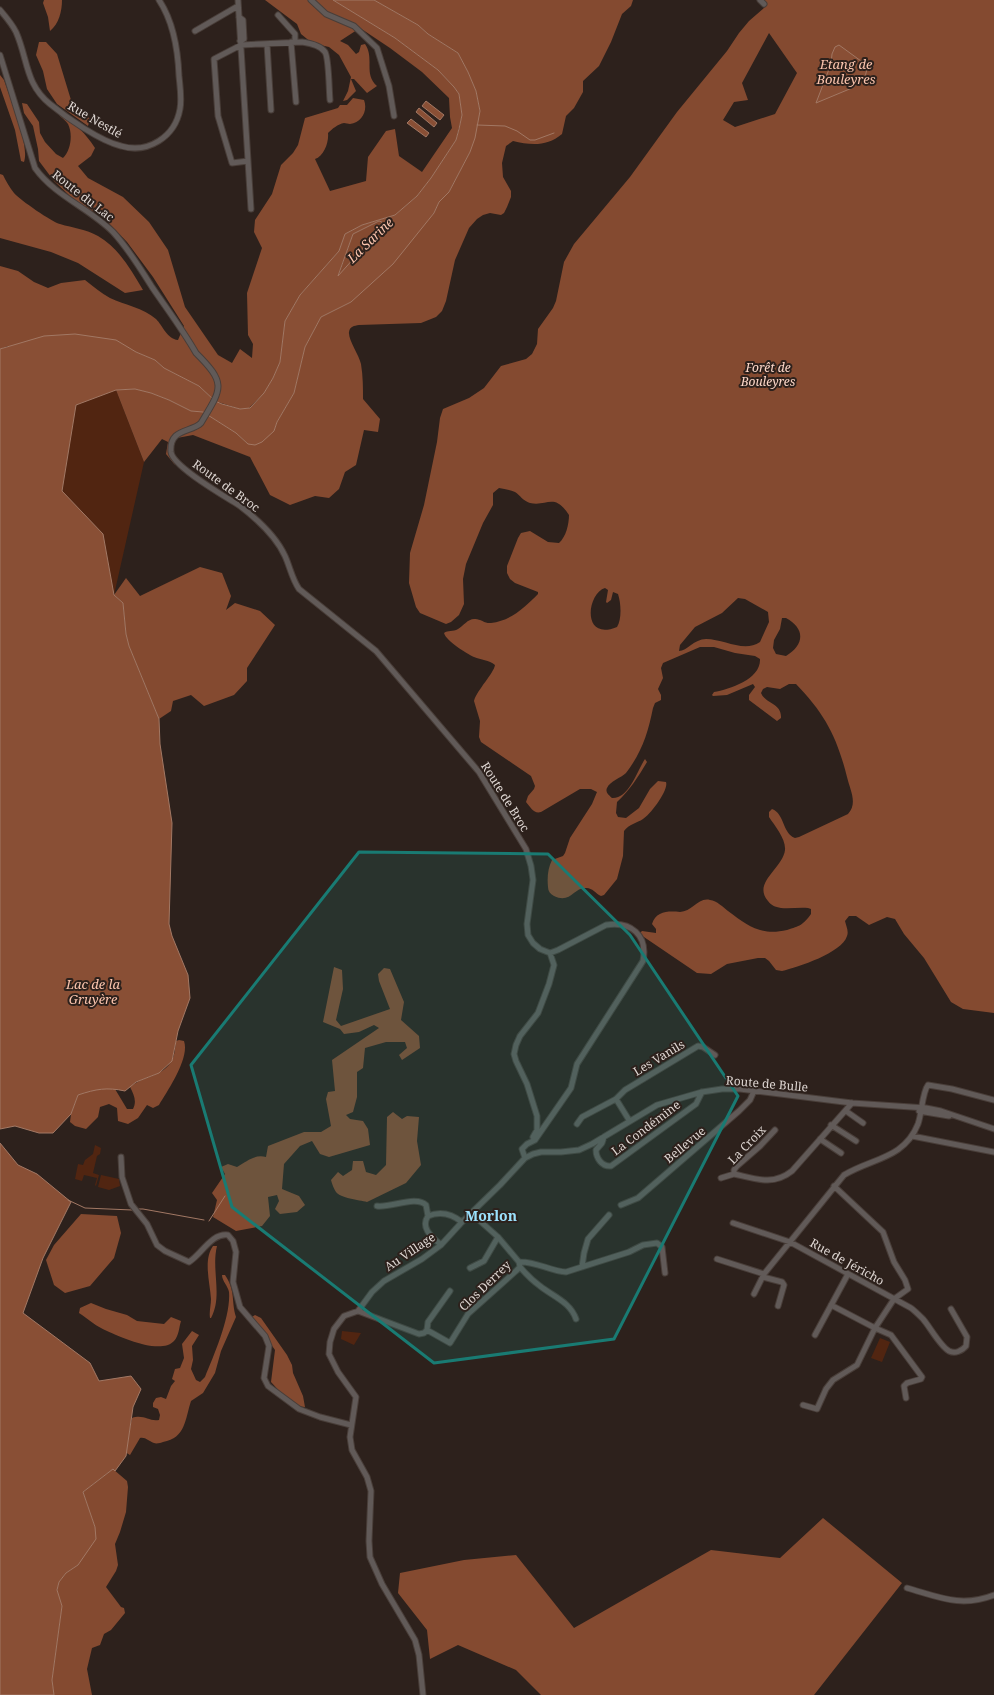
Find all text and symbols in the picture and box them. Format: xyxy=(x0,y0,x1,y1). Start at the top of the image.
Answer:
water label: Etang de Bouleyres xyxy=(815,55,876,88)
street label: Rue Nestlé xyxy=(65,97,126,142)
street label: Route du Lac xyxy=(49,166,118,225)
water label: La Sarine xyxy=(342,213,397,267)
park label: Forêt de Bouleyres xyxy=(740,359,796,390)
street label: Route de Broc xyxy=(189,455,263,516)
street label: Route de Broc xyxy=(477,759,534,835)
water label: Lac de la Gruyère xyxy=(65,975,121,1008)
street label: Les Vanils xyxy=(630,1036,688,1080)
street label: Route de Bulle xyxy=(725,1071,809,1096)
street label: La Condémine xyxy=(608,1096,684,1159)
street label: La Croix xyxy=(724,1121,769,1168)
street label: Bellevue xyxy=(660,1122,709,1167)
district label: Morlon xyxy=(465,1206,517,1225)
street label: Au Village xyxy=(381,1228,439,1275)
street label: Rue de Jéricho xyxy=(807,1234,888,1289)
street label: Clos Derrey xyxy=(455,1256,515,1315)

